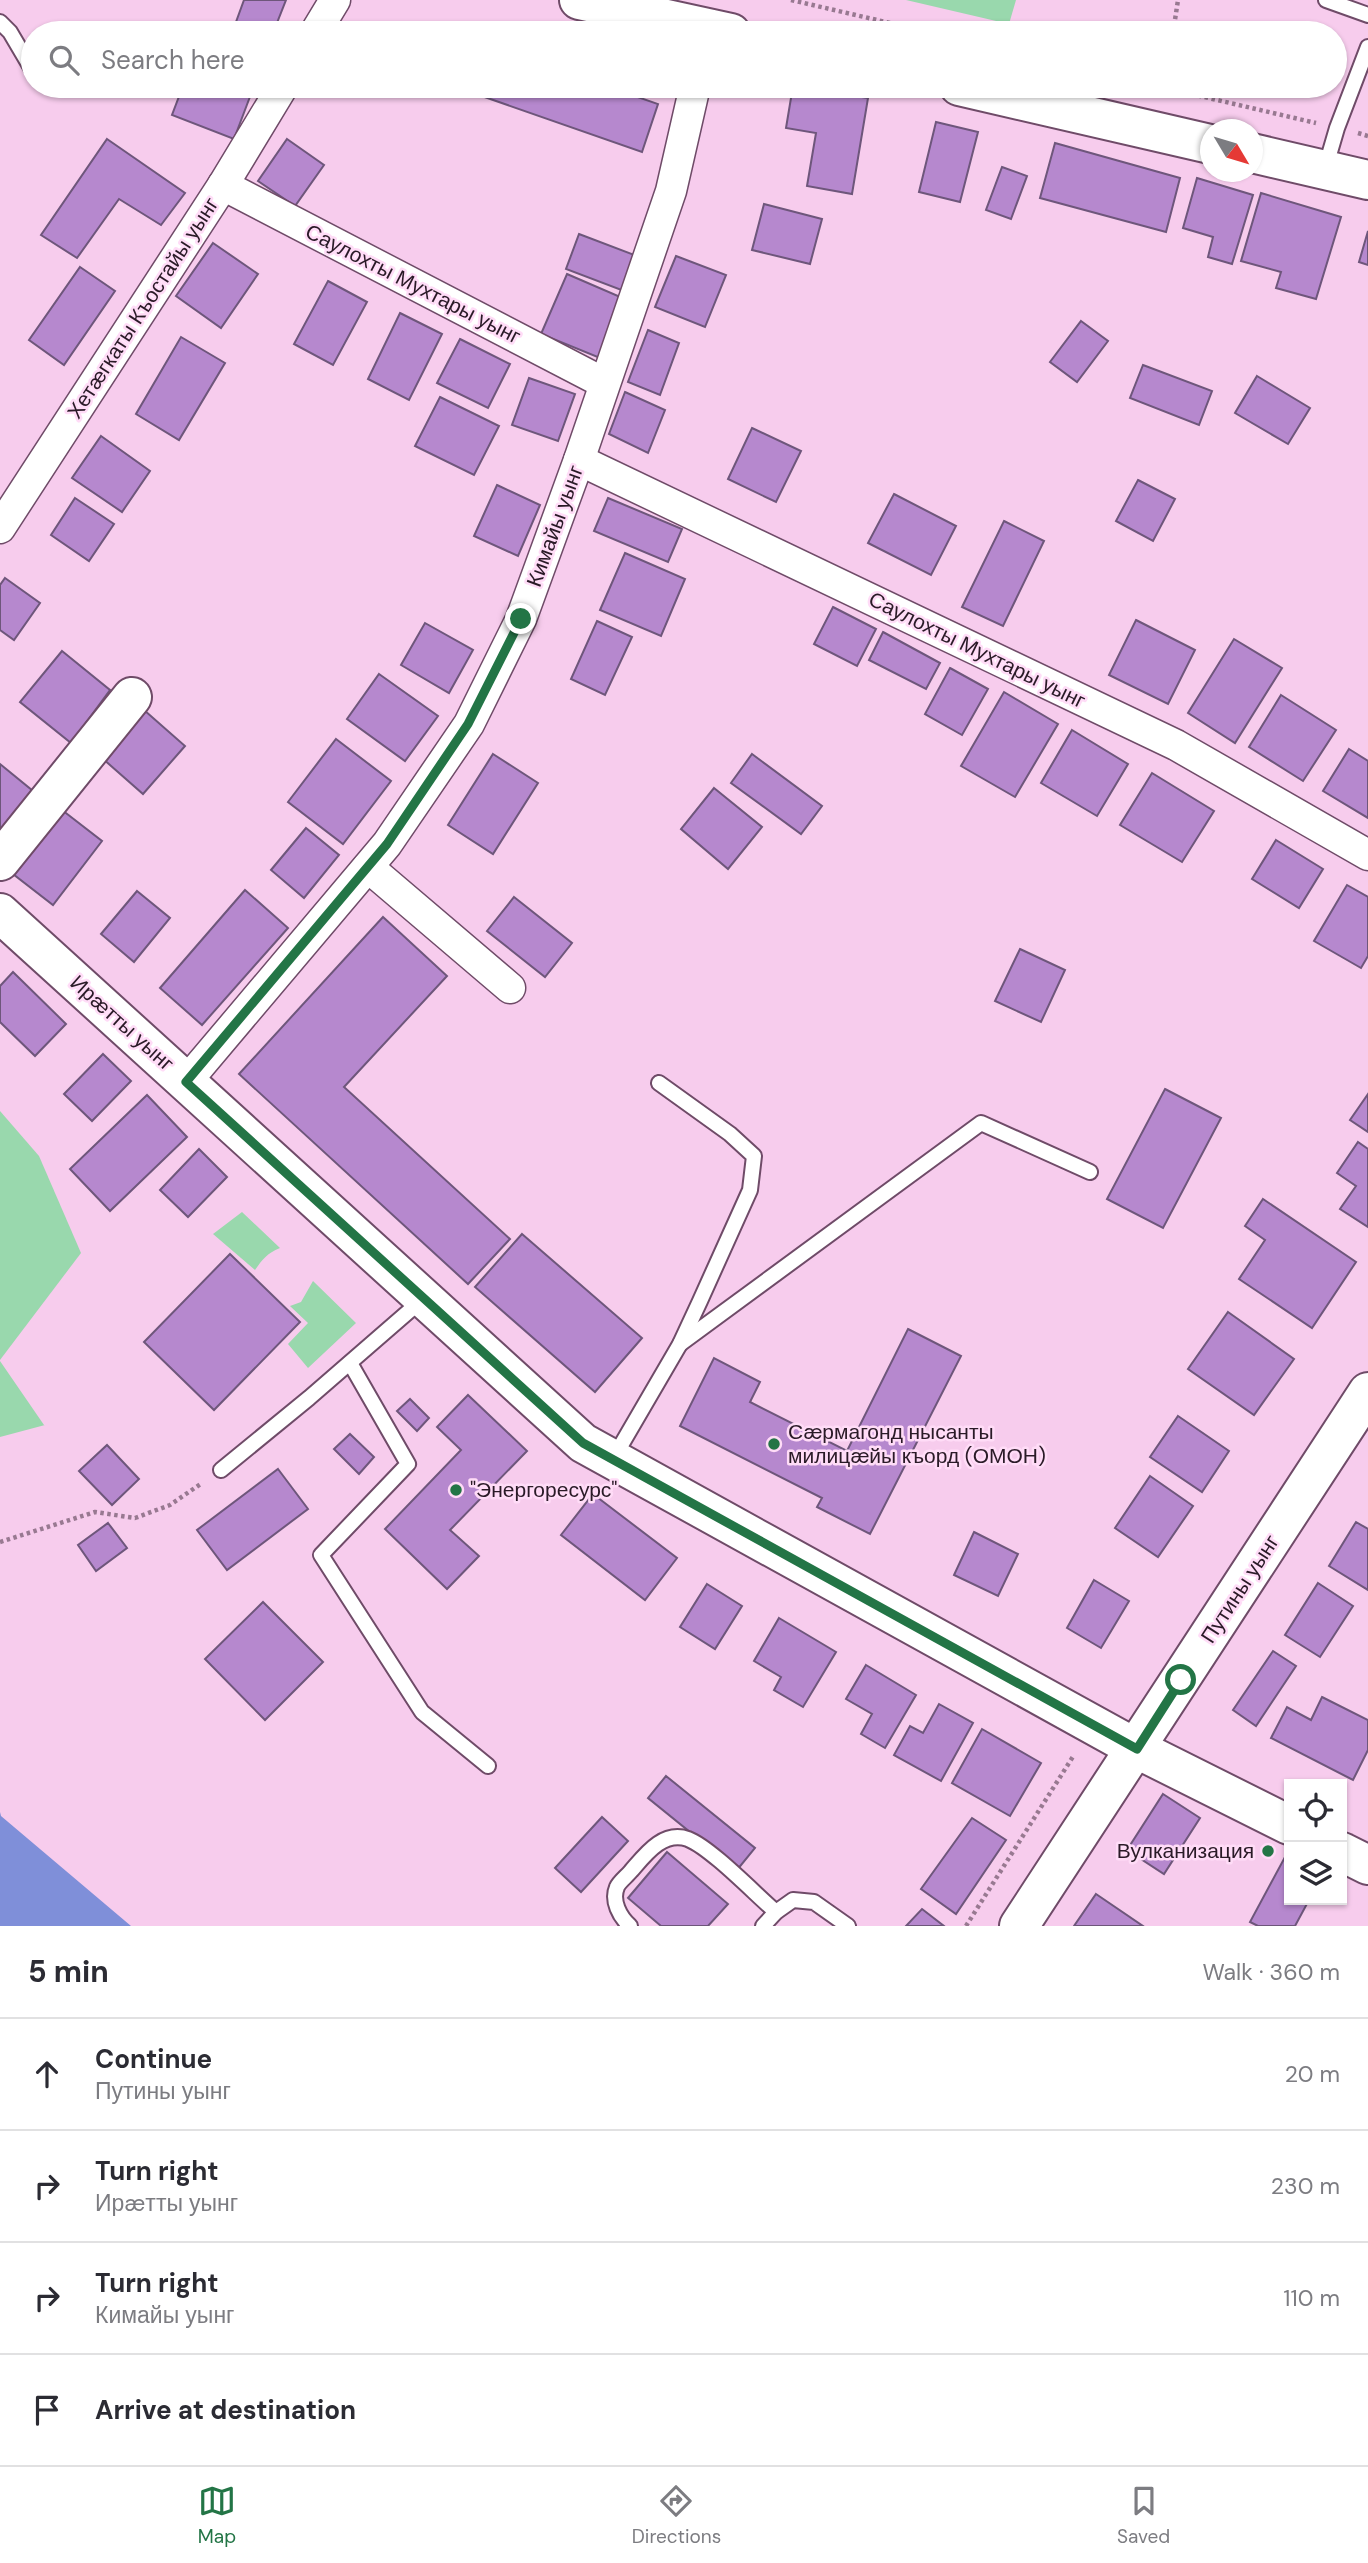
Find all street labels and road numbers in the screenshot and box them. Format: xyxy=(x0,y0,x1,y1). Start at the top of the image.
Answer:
street label: Хетæгкаты Къостайы уынг xyxy=(61,192,225,424)
street label: Саулохты Мухтары уынг xyxy=(301,217,526,351)
street label: Кимайы уынг xyxy=(520,461,590,591)
street label: Саулохты Мухтары уынг xyxy=(864,585,1090,715)
street label: Ирæтты уынг xyxy=(64,969,180,1077)
street label: Путины уынг xyxy=(1194,1529,1286,1649)

